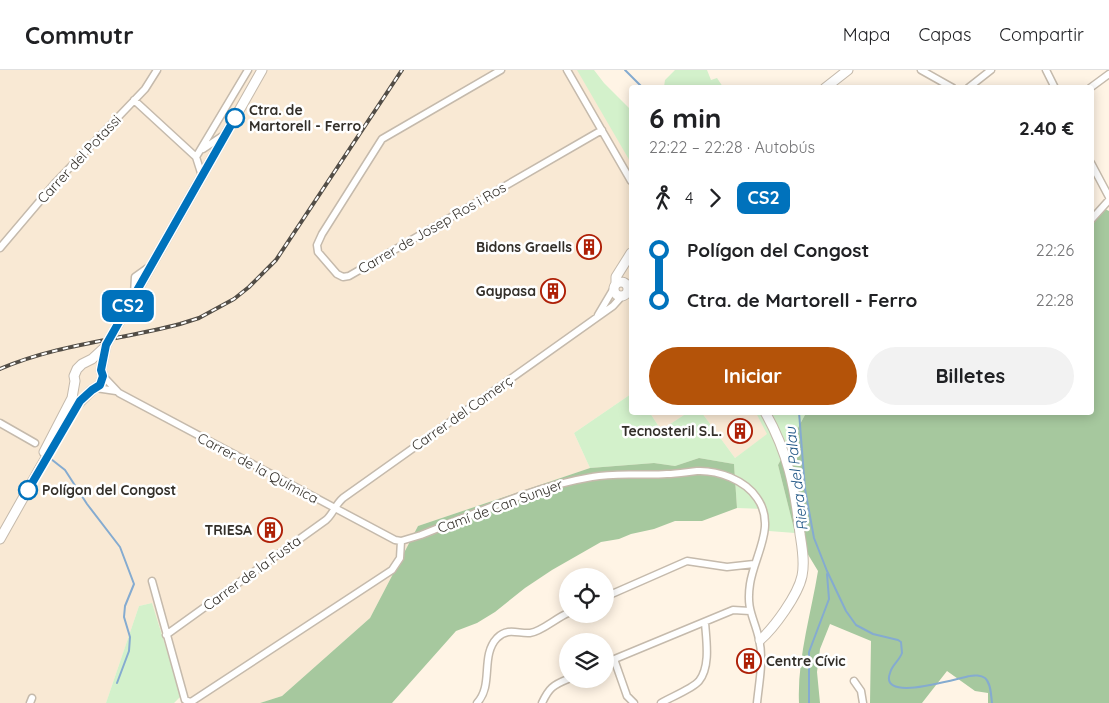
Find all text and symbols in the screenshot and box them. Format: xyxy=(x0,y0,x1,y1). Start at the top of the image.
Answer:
text: Commutr xyxy=(25,20,134,50)
text: Mapa xyxy=(843,23,890,46)
text: Capas xyxy=(918,23,971,46)
text: Compartir xyxy=(999,23,1084,46)
text: 6 min xyxy=(649,100,721,135)
place label: Ctra. de Martorell - Ferro xyxy=(249,101,361,135)
marker: Ctra. de Martorell - Ferro xyxy=(225,108,245,128)
street label: Carrer del Potassi xyxy=(33,111,125,207)
text: 2.40 € xyxy=(1019,116,1074,140)
text: 22:22 – 22:28 · Autobús xyxy=(649,137,815,157)
street label: Carrer de Josep Ros i Ros xyxy=(355,178,509,278)
icon: walk xyxy=(649,184,677,212)
icon: forward xyxy=(701,184,729,212)
text: CS2 xyxy=(747,186,780,209)
text: 4 xyxy=(685,188,693,208)
building icon: Bidons Graells xyxy=(576,234,602,260)
place label: Bidons Graells xyxy=(476,238,572,256)
text: Polígon del Congost xyxy=(687,238,869,262)
text: 22:26 xyxy=(1036,240,1074,260)
building icon: Gaypasa xyxy=(540,278,566,304)
place label: Gaypasa xyxy=(476,282,536,300)
text: Ctra. de Martorell - Ferro xyxy=(687,288,917,312)
line badge: CS2 xyxy=(99,290,157,322)
text: 22:28 xyxy=(1036,290,1074,310)
text: CS2 xyxy=(112,294,144,317)
button: Iniciar xyxy=(649,347,857,405)
button: Billetes xyxy=(867,347,1074,405)
street label: Carrer del Comerç xyxy=(408,371,516,455)
building icon: Tecnosteril S.L. xyxy=(727,418,753,444)
place label: Tecnosteril S.L. xyxy=(621,422,722,440)
water label: Riera del Palau xyxy=(780,425,812,532)
street label: Carrer de la Química xyxy=(194,429,322,507)
street label: Camí de Can Sunyer xyxy=(435,475,566,537)
marker: Polígon del Congost xyxy=(18,480,38,500)
place label: Polígon del Congost xyxy=(42,481,177,499)
building icon: TRIESA xyxy=(257,517,283,543)
place label: TRIESA xyxy=(204,521,252,539)
street label: Carrer de la Fusta xyxy=(200,531,304,615)
map controls xyxy=(559,568,614,688)
button: locate xyxy=(559,568,614,623)
button: layers xyxy=(559,633,614,688)
building icon: Centre Cívic xyxy=(736,648,762,674)
place label: Centre Cívic xyxy=(766,652,846,670)

